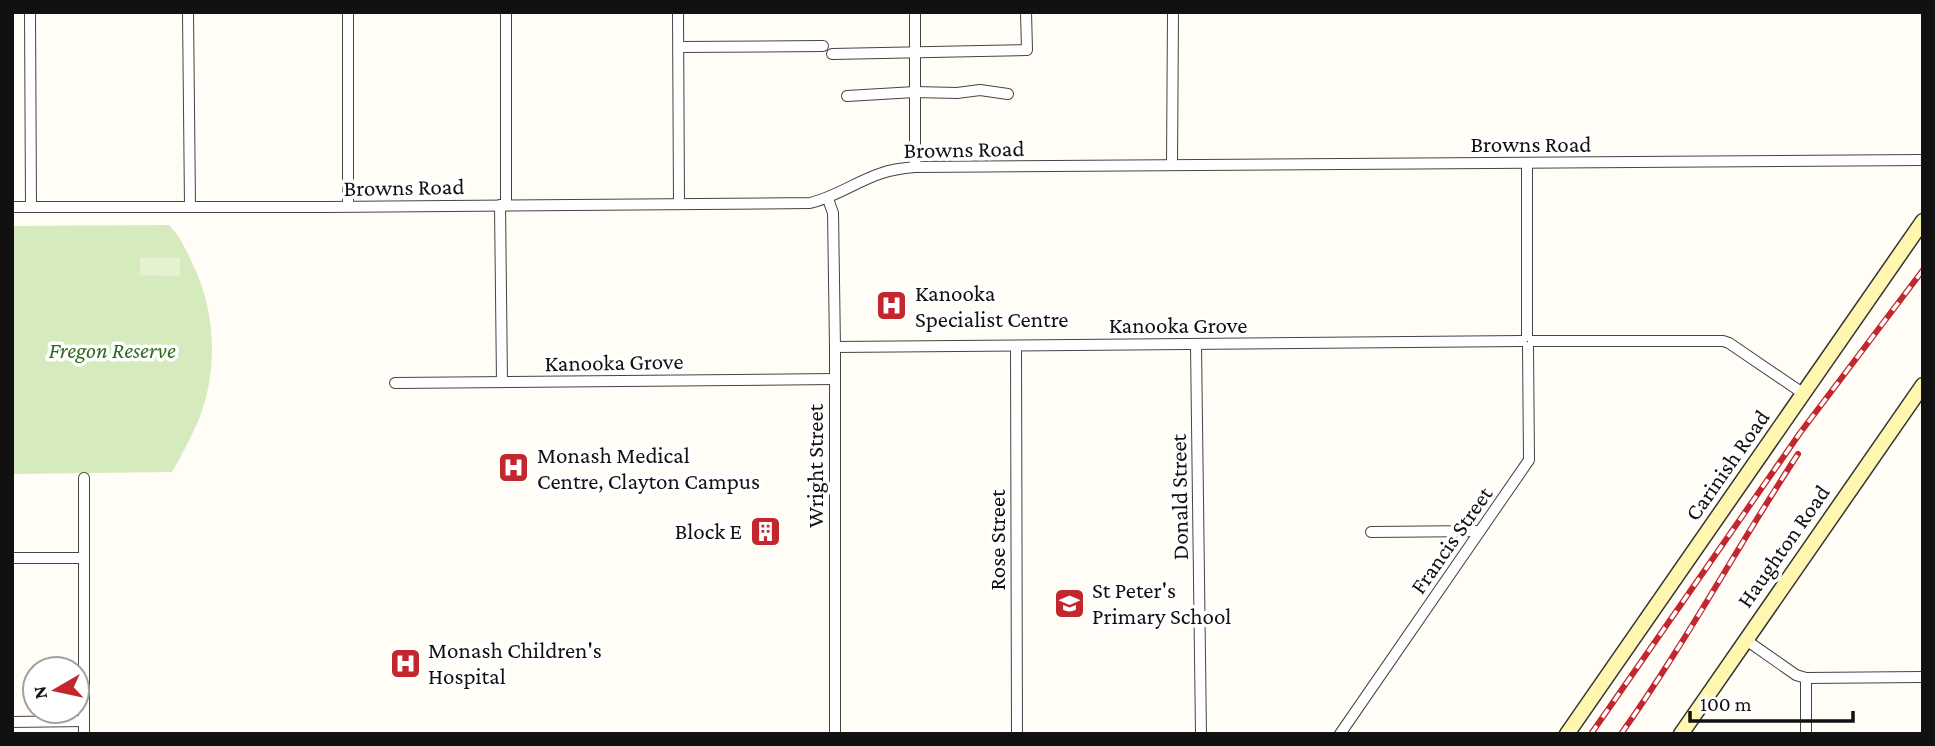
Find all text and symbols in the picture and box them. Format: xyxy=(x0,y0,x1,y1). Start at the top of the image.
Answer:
street label: Browns Road xyxy=(1471,131,1591,157)
street label: Browns Road xyxy=(903,135,1025,163)
street label: Browns Road xyxy=(343,173,465,201)
place label: Kanooka Specialist Centre xyxy=(915,280,1068,332)
hospital icon: Kanooka Specialist Centre xyxy=(875,289,909,323)
street label: Kanooka Grove xyxy=(1109,312,1247,338)
park label: Fregon Reserve xyxy=(48,337,176,363)
street label: Kanooka Grove xyxy=(544,348,684,376)
street label: Wright Street xyxy=(802,404,828,528)
street label: Carinish Road xyxy=(1679,405,1775,525)
street label: Donald Street xyxy=(1165,433,1193,560)
place label: Monash Medical Centre, Clayton Campus xyxy=(537,442,760,494)
hospital icon: Monash Medical Centre, Clayton Campus xyxy=(497,451,531,485)
street label: Haughton Road xyxy=(1731,480,1835,612)
street label: Francis Street xyxy=(1405,481,1498,599)
street label: Rose Street xyxy=(984,489,1010,591)
building icon: Block E xyxy=(748,514,782,548)
place label: Block E xyxy=(675,518,742,544)
place label: St Peter's Primary School xyxy=(1092,577,1231,629)
school or university icon: St Peter's Primary School xyxy=(1052,586,1086,620)
place label: Monash Children's Hospital xyxy=(428,637,602,689)
hospital icon: Monash Children's Hospital xyxy=(388,646,422,680)
north arrow xyxy=(21,655,91,725)
scale bar xyxy=(1690,680,1853,724)
text: N xyxy=(28,684,51,701)
text: 100 m xyxy=(1700,692,1752,716)

